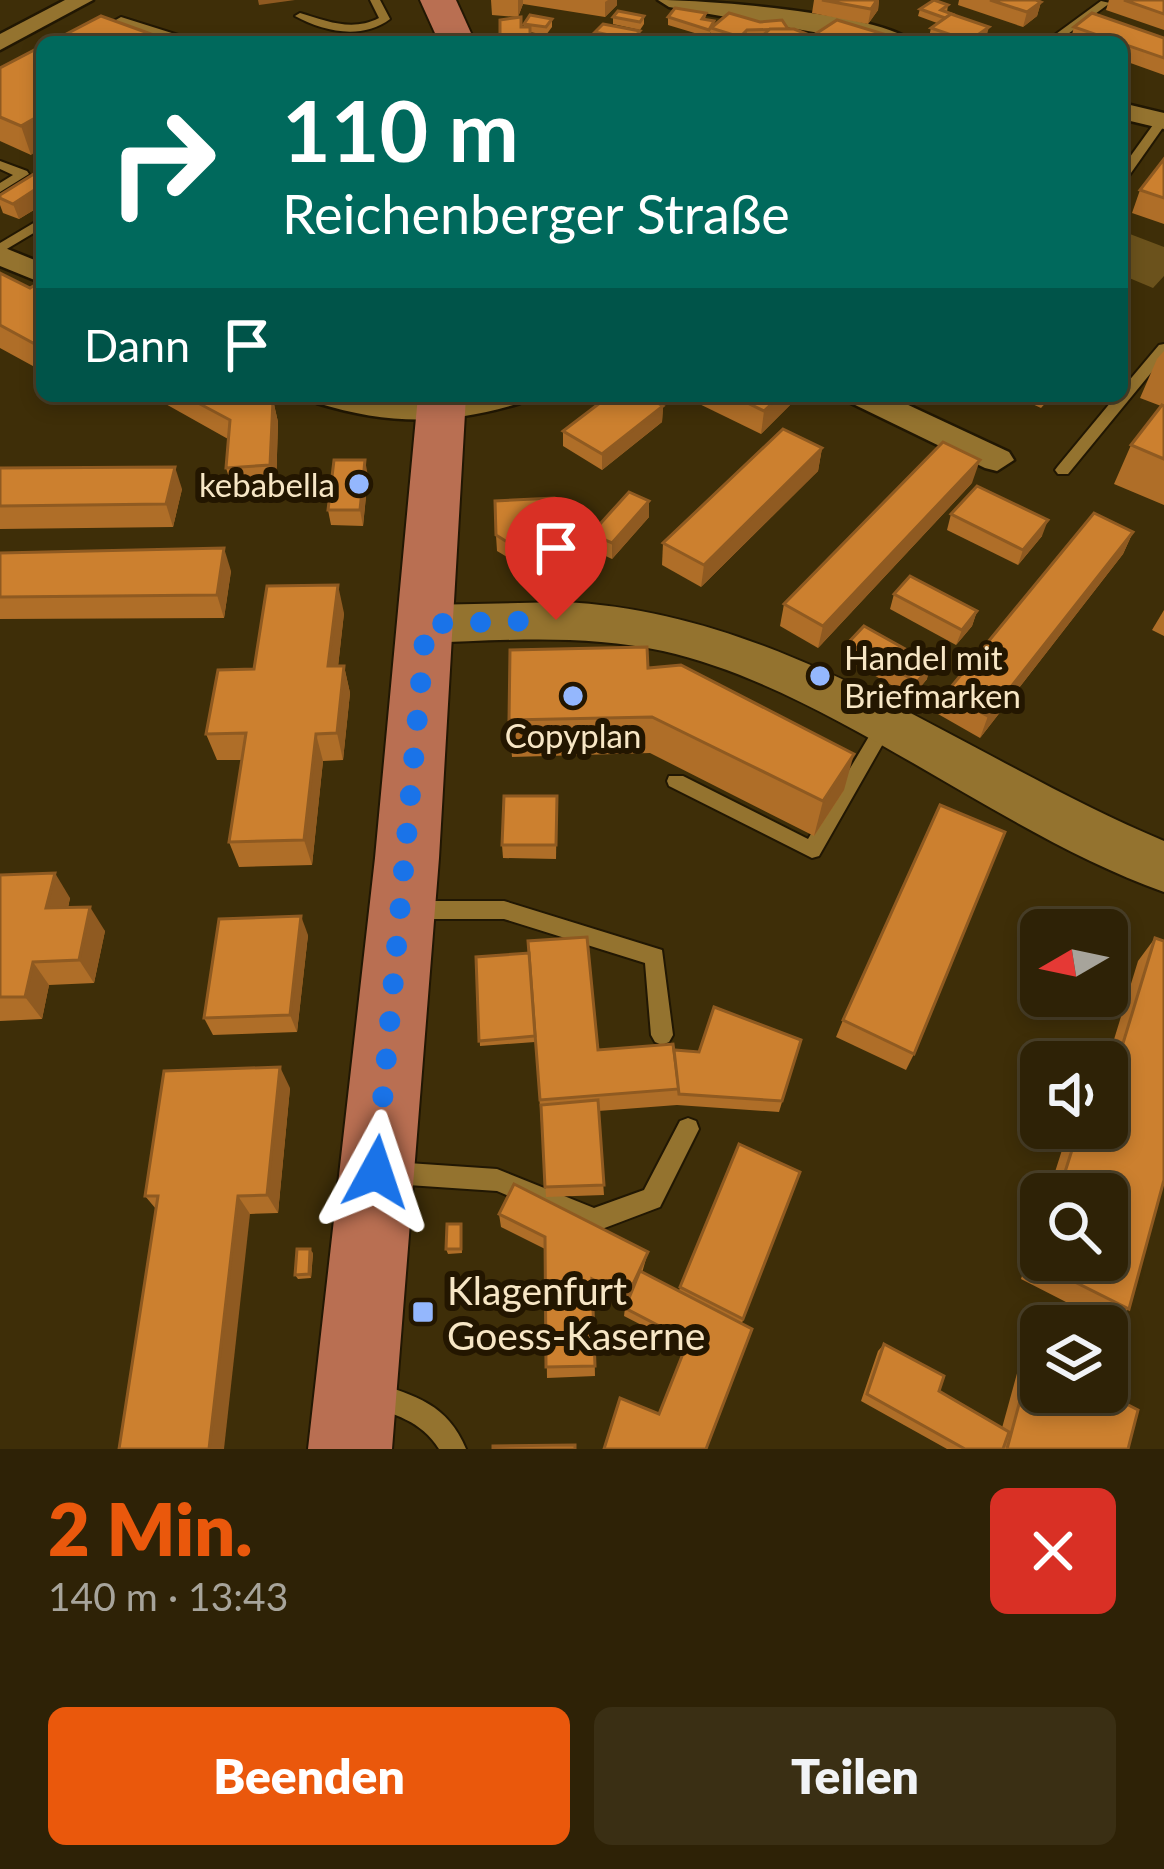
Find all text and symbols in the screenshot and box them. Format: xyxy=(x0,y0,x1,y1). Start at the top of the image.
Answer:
text: 110 m xyxy=(282,79,519,180)
icon: right xyxy=(84,84,240,240)
text: Reichenberger Straße xyxy=(282,181,790,246)
icon: arrive xyxy=(214,312,280,378)
text: Dann xyxy=(84,318,190,372)
place label: kebabella xyxy=(199,464,335,504)
marker: kebabella xyxy=(346,471,372,497)
pin xyxy=(505,497,607,620)
icon: arrive xyxy=(523,515,589,581)
place label: Handel mit Briefmarken xyxy=(844,637,1021,715)
marker: Handel mit Briefmarken xyxy=(807,663,833,689)
marker: Copyplan xyxy=(560,683,586,709)
place label: Copyplan xyxy=(505,715,641,755)
north arrow xyxy=(1020,909,1128,1017)
map controls xyxy=(1020,909,1128,1413)
button: sound xyxy=(1020,1041,1128,1149)
position arrow xyxy=(313,1109,439,1235)
button: search xyxy=(1020,1173,1128,1281)
place label: Klagenfurt Goess-Kaserne xyxy=(447,1267,705,1358)
marker: Klagenfurt Goess-Kaserne xyxy=(410,1299,436,1325)
button: layers xyxy=(1020,1305,1128,1413)
text: 2 Min. xyxy=(48,1485,252,1571)
button: close xyxy=(990,1488,1116,1614)
text: 140 m · 13:43 xyxy=(48,1573,288,1619)
button: Beenden xyxy=(48,1707,570,1845)
button: Teilen xyxy=(594,1707,1116,1845)

